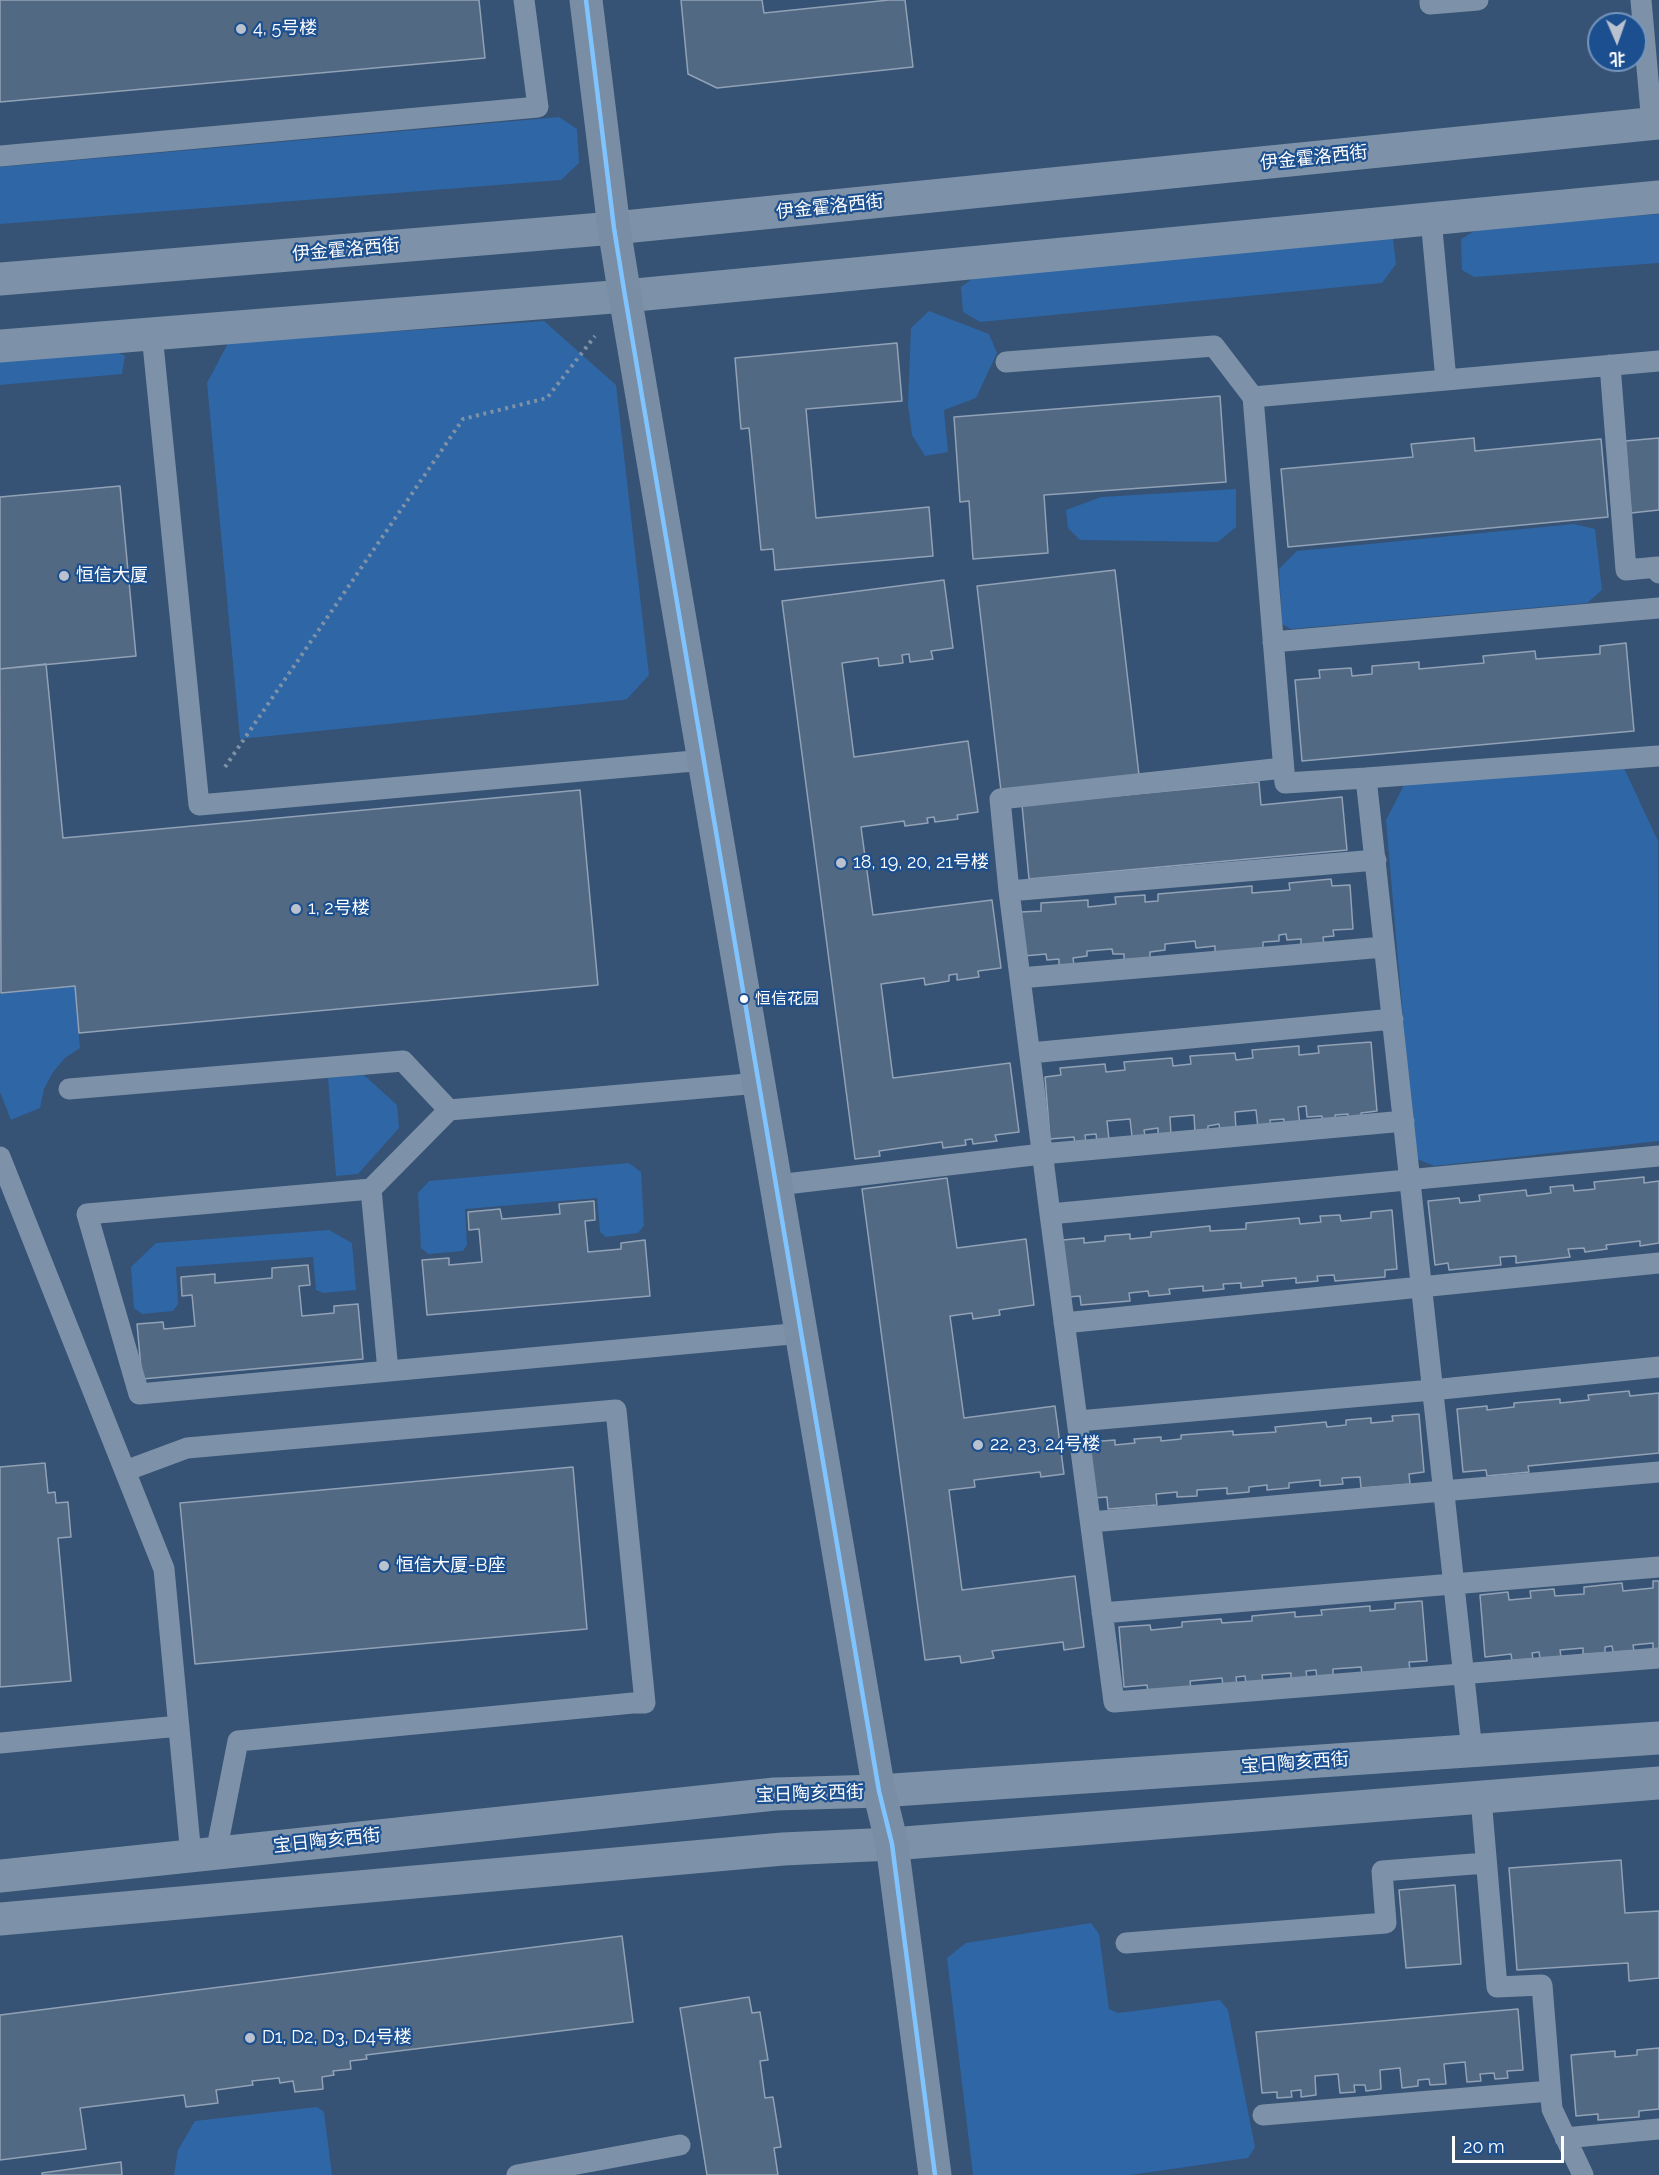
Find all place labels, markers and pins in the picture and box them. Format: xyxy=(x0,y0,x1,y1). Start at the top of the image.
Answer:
place label: 4, 5号楼 xyxy=(253,18,317,40)
marker: 4, 5号楼 xyxy=(234,22,248,36)
place label: 恒信大厦 xyxy=(76,565,148,587)
marker: 恒信大厦 xyxy=(57,569,71,583)
place label: 18, 19, 20, 21号楼 xyxy=(853,852,989,874)
marker: 18, 19, 20, 21号楼 xyxy=(834,856,848,870)
place label: 1, 2号楼 xyxy=(308,898,370,920)
marker: 1, 2号楼 xyxy=(289,902,303,916)
place label: 恒信花园 xyxy=(755,989,819,1009)
marker: 恒信花园 xyxy=(738,993,750,1005)
place label: 22, 23, 24号楼 xyxy=(990,1434,1100,1456)
marker: 22, 23, 24号楼 xyxy=(971,1438,985,1452)
place label: 恒信大厦-B座 xyxy=(396,1555,506,1577)
marker: 恒信大厦-B座 xyxy=(377,1559,391,1573)
place label: D1, D2, D3, D4号楼 xyxy=(262,2027,412,2049)
marker: D1, D2, D3, D4号楼 xyxy=(243,2031,257,2045)

